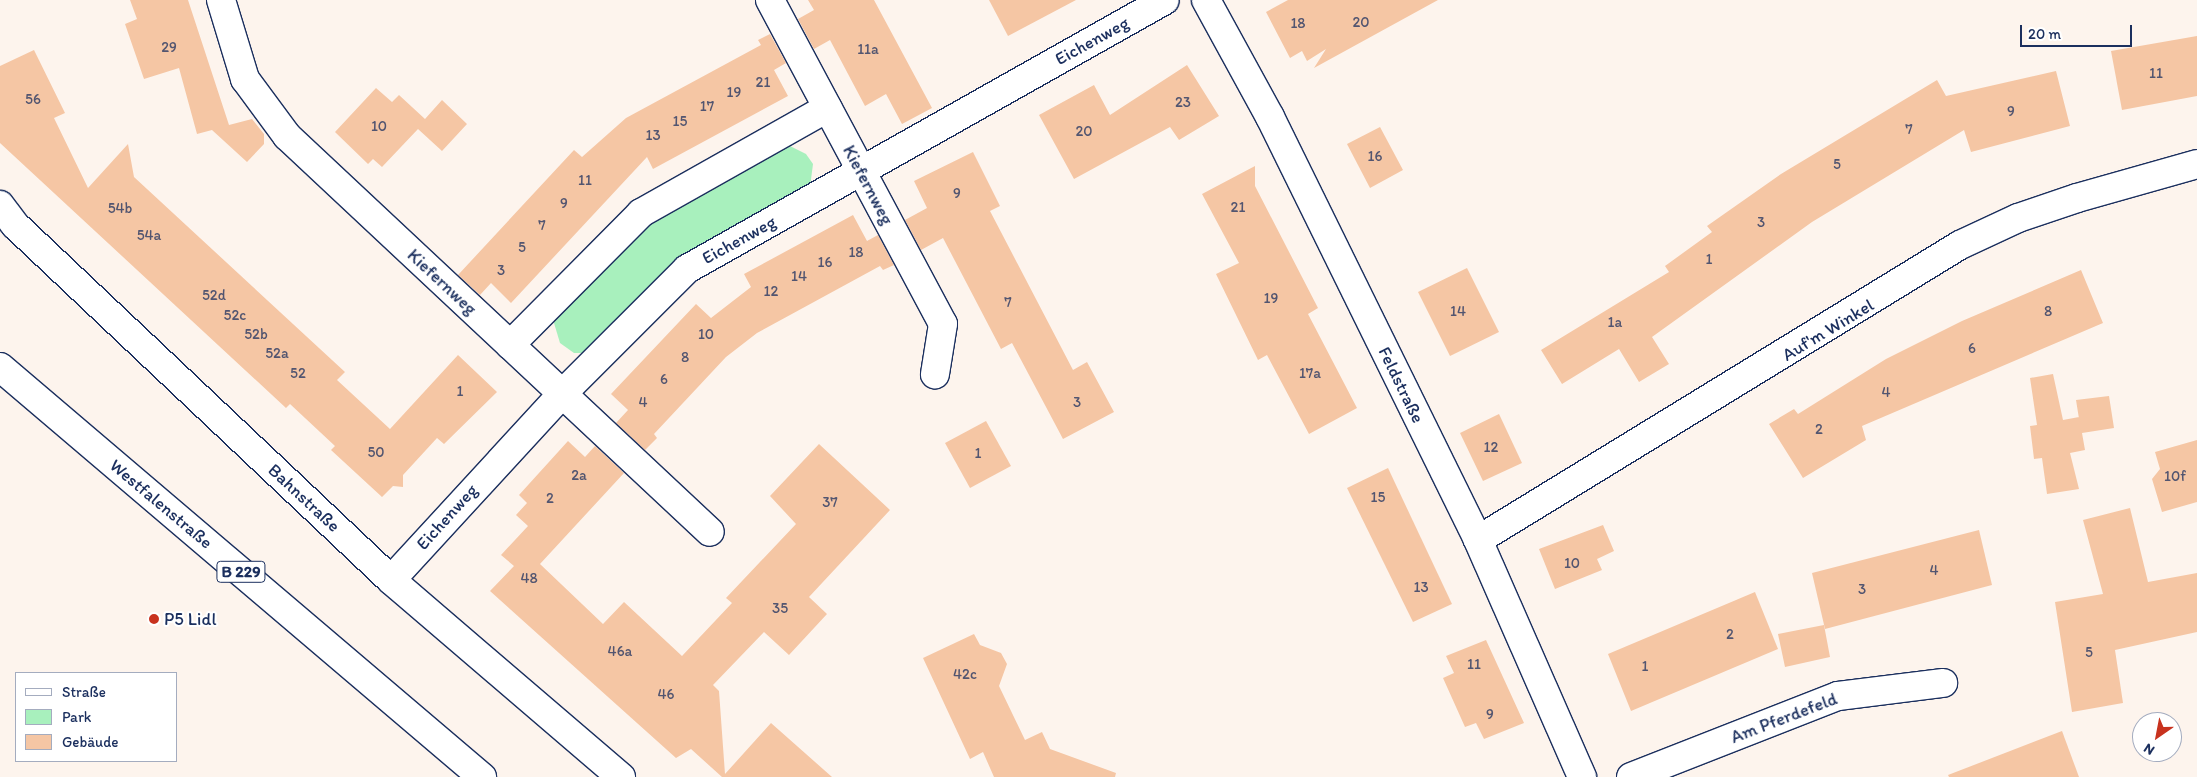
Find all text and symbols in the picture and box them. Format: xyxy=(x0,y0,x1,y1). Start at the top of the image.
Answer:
street label: Eichenweg xyxy=(1051,12,1133,70)
house number: 20 xyxy=(1352,14,1370,32)
house number: 18 xyxy=(1290,15,1306,33)
scale bar xyxy=(2022,15,2134,47)
text: 20 m xyxy=(2028,25,2061,43)
house number: 29 xyxy=(161,39,177,57)
house number: 11a xyxy=(857,41,879,59)
house number: 11 xyxy=(2149,65,2163,83)
house number: 21 xyxy=(756,74,770,92)
house number: 19 xyxy=(727,84,741,102)
house number: 56 xyxy=(25,91,41,109)
house number: 23 xyxy=(1175,94,1191,112)
house number: 17 xyxy=(700,98,714,116)
house number: 9 xyxy=(2007,103,2015,121)
house number: 15 xyxy=(673,113,687,131)
house number: 10 xyxy=(371,118,387,136)
house number: 7 xyxy=(1905,121,1913,139)
house number: 20 xyxy=(1075,123,1093,141)
house number: 13 xyxy=(645,127,661,145)
street label: Kiefernweg xyxy=(838,141,898,229)
house number: 16 xyxy=(1368,148,1382,166)
house number: 5 xyxy=(1833,156,1841,174)
house number: 11 xyxy=(578,172,592,190)
house number: 9 xyxy=(953,185,961,203)
house number: 9 xyxy=(560,195,568,213)
house number: 21 xyxy=(1231,199,1245,217)
house number: 54b xyxy=(108,200,132,218)
street label: Eichenweg xyxy=(698,211,780,269)
house number: 3 xyxy=(1757,214,1765,232)
house number: 7 xyxy=(538,217,546,235)
house number: 54a xyxy=(137,227,161,245)
house number: 5 xyxy=(518,239,526,257)
street label: Kiefernweg xyxy=(403,244,481,320)
house number: 18 xyxy=(848,244,864,262)
house number: 1 xyxy=(1706,251,1712,269)
house number: 16 xyxy=(818,254,832,272)
house number: 3 xyxy=(497,262,505,280)
house number: 14 xyxy=(791,268,807,286)
house number: 12 xyxy=(764,283,778,301)
house number: 52d xyxy=(202,287,226,305)
house number: 19 xyxy=(1264,290,1278,308)
house number: 7 xyxy=(1004,294,1012,312)
street label: Auf'm Winkel xyxy=(1778,294,1878,366)
house number: 14 xyxy=(1450,303,1466,321)
house number: 8 xyxy=(2044,303,2052,321)
house number: 52c xyxy=(224,307,246,325)
house number: 1a xyxy=(1608,314,1622,332)
house number: 52b xyxy=(244,326,268,344)
house number: 10 xyxy=(698,326,714,344)
house number: 6 xyxy=(1968,340,1976,358)
street label: Feldstraße xyxy=(1373,343,1429,427)
house number: 52a xyxy=(265,345,289,363)
house number: 8 xyxy=(681,349,689,367)
house number: 52 xyxy=(290,365,306,383)
house number: 17a xyxy=(1299,365,1321,383)
house number: 6 xyxy=(660,371,668,389)
house number: 1 xyxy=(457,383,463,401)
house number: 4 xyxy=(1881,384,1891,402)
house number: 4 xyxy=(638,394,648,412)
house number: 3 xyxy=(1073,394,1081,412)
house number: 2 xyxy=(1815,421,1823,439)
house number: 12 xyxy=(1484,439,1498,457)
house number: 50 xyxy=(367,444,385,462)
house number: 1 xyxy=(975,445,981,463)
street label: Westfalenstraße xyxy=(105,455,217,553)
street label: Bahnstraße xyxy=(264,459,344,537)
house number: 2a xyxy=(571,467,587,485)
house number: 10f xyxy=(2164,468,2186,486)
street label: Eichenweg xyxy=(412,480,482,554)
house number: 15 xyxy=(1371,489,1385,507)
house number: 2 xyxy=(546,490,554,508)
house number: 37 xyxy=(822,494,838,512)
house number: 10 xyxy=(1564,555,1580,573)
road number: B 229 xyxy=(216,558,266,586)
house number: 4 xyxy=(1929,562,1939,580)
house number: 48 xyxy=(520,570,538,588)
house number: 13 xyxy=(1413,579,1429,597)
house number: 3 xyxy=(1858,581,1866,599)
house number: 35 xyxy=(772,600,788,618)
place label: P5 Lidl xyxy=(164,608,217,630)
marker: P5 Lidl xyxy=(148,613,160,625)
house number: 2 xyxy=(1726,626,1734,644)
house number: 46a xyxy=(608,643,632,661)
house number: 5 xyxy=(2085,644,2093,662)
house number: 11 xyxy=(1467,656,1481,674)
house number: 1 xyxy=(1642,658,1648,676)
house number: 42c xyxy=(953,666,977,684)
legend xyxy=(15,672,178,762)
text: Straße xyxy=(62,683,106,701)
house number: 46 xyxy=(658,686,674,704)
street label: Am Pferdefeld xyxy=(1728,688,1840,748)
house number: 9 xyxy=(1486,706,1494,724)
text: Park xyxy=(62,708,92,726)
north arrow xyxy=(2132,712,2182,762)
text: Gebäude xyxy=(62,733,119,751)
text: N xyxy=(2141,739,2158,759)

